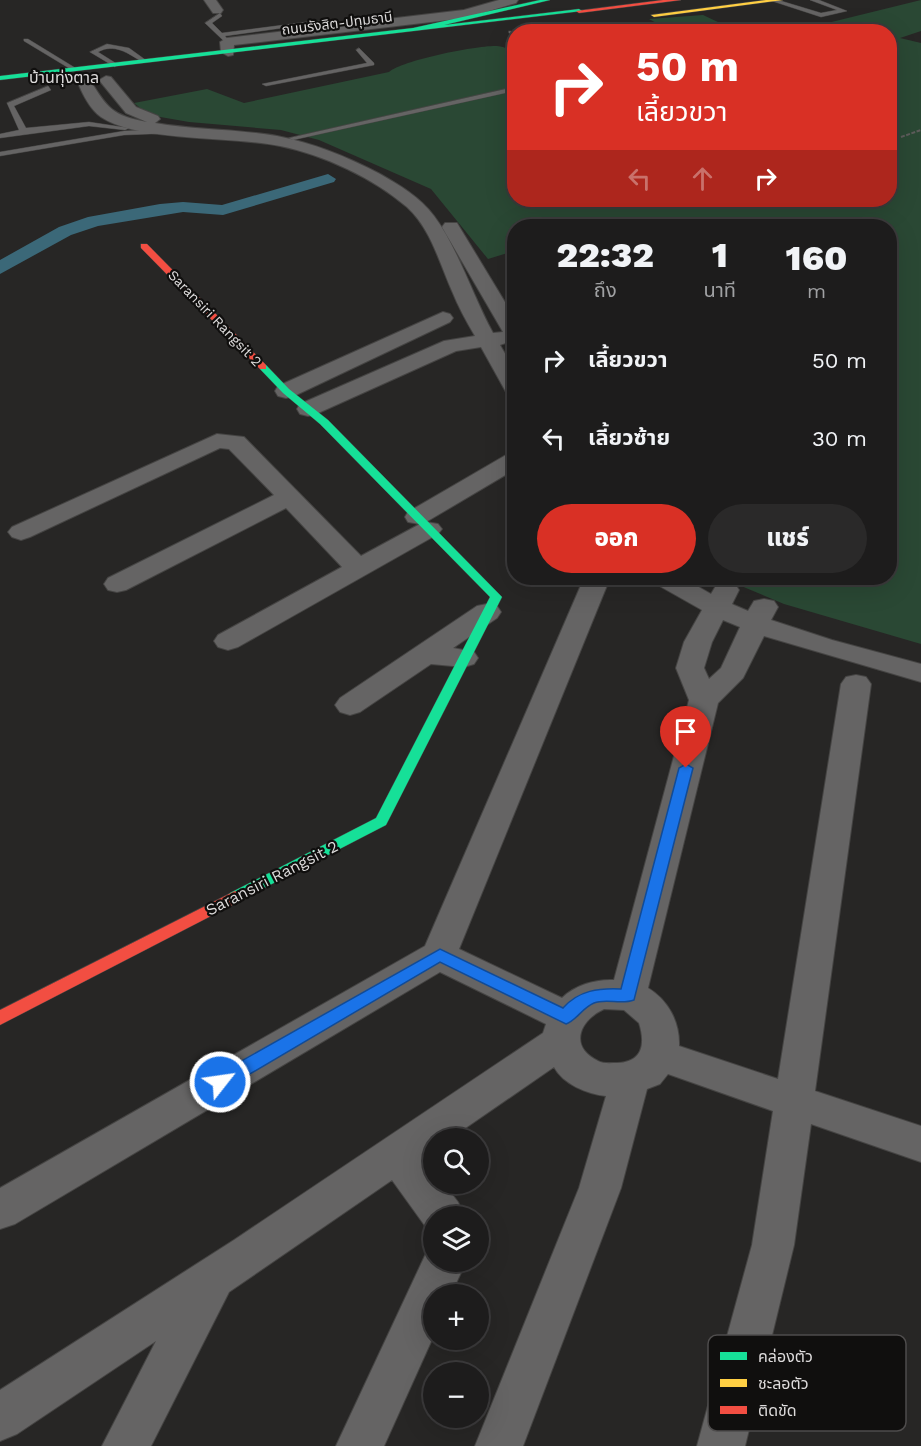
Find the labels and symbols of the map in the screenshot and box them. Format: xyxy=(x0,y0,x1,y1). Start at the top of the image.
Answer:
street label: ถนนรังสิต-ปทุมธานี xyxy=(281,8,393,39)
district label: บ้านทุ่งตาล xyxy=(29,68,99,87)
street label: Saransiri Rangsit 2 xyxy=(165,267,265,369)
pin xyxy=(660,706,711,768)
street label: Saransiri Rangsit 2 xyxy=(203,836,341,920)
position arrow xyxy=(188,1050,252,1114)
legend xyxy=(708,1335,906,1431)
text: คล่องตัว xyxy=(758,1347,813,1366)
text: ชะลอตัว xyxy=(758,1374,809,1393)
text: ติดขัด xyxy=(758,1401,797,1420)

